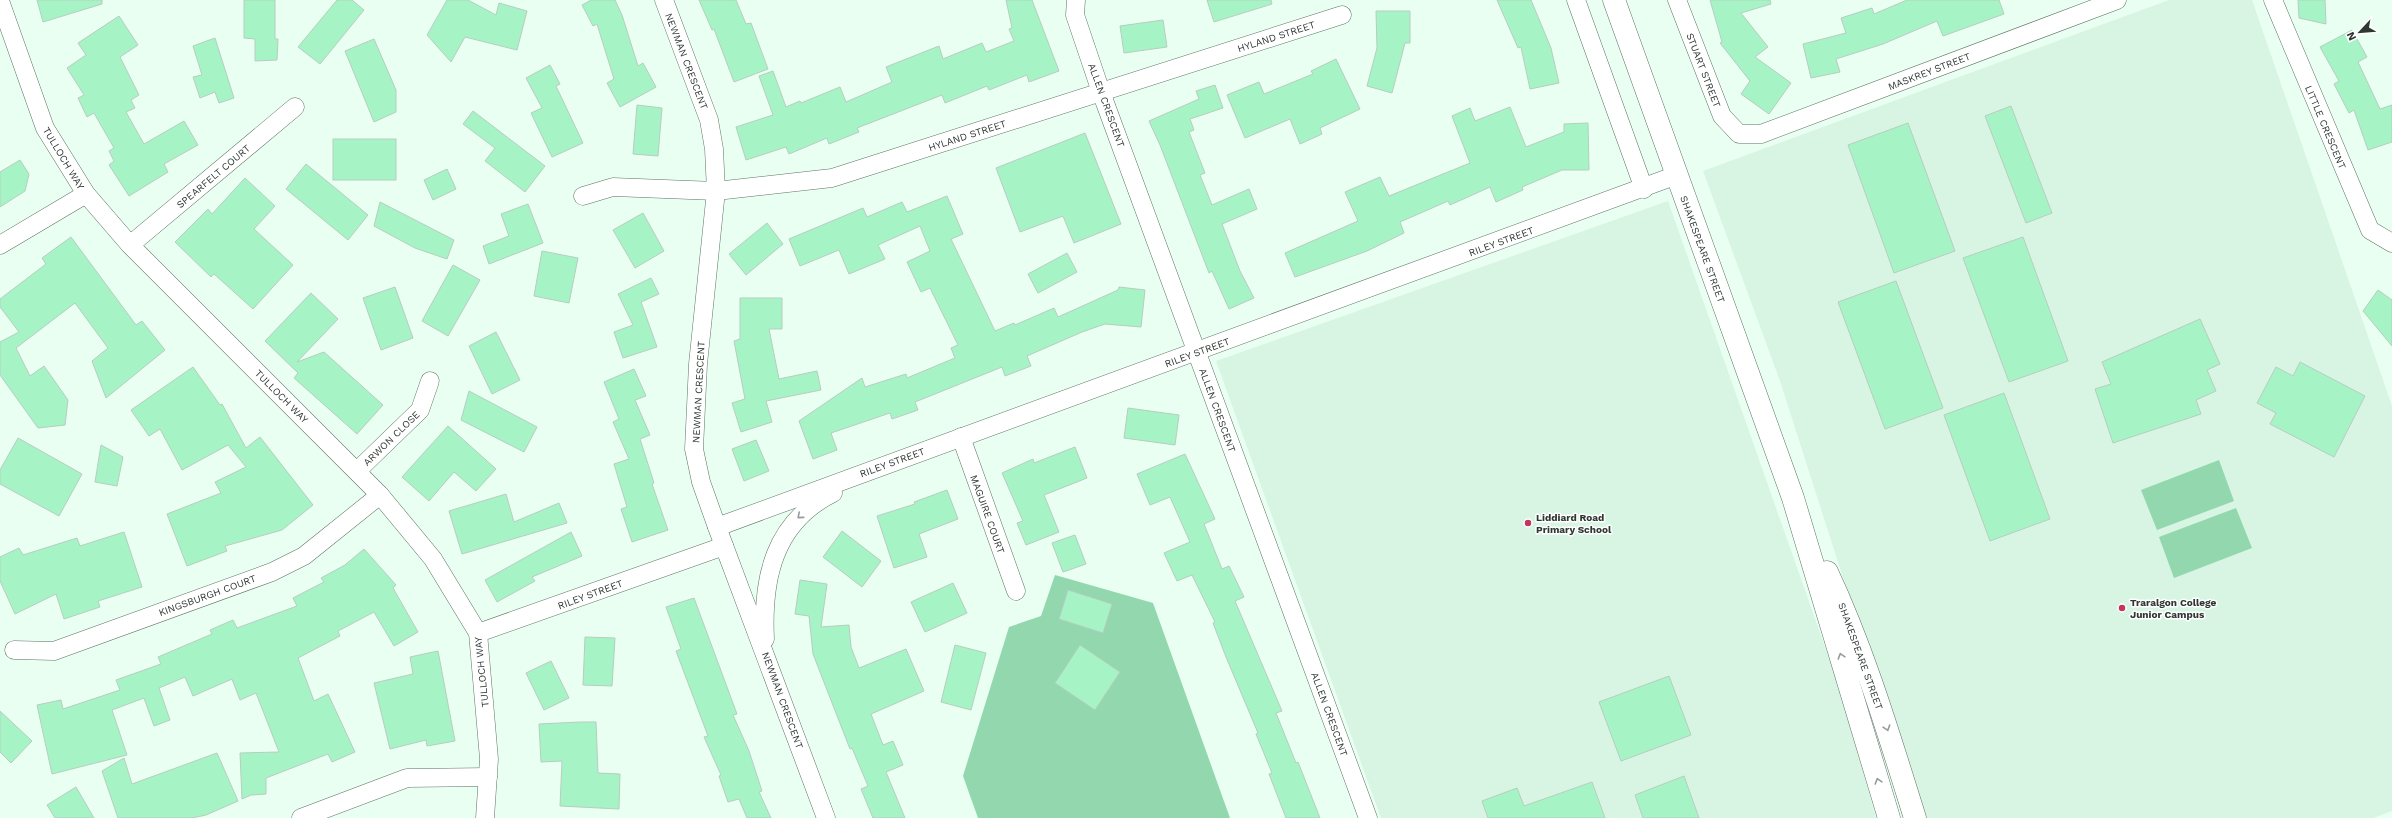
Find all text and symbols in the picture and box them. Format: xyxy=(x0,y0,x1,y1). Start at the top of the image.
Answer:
street label: NEWMAN CRESCENT xyxy=(663,12,710,111)
north arrow xyxy=(2340,12,2380,52)
street label: HYLAND STREET xyxy=(1236,19,1316,54)
text: N xyxy=(2344,30,2359,43)
street label: STUART STREET xyxy=(1684,31,1723,109)
street label: MASKREY STREET xyxy=(1886,51,1972,92)
street label: ALLEN CRESCENT xyxy=(1086,62,1127,149)
street label: LITTLE CRESCENT xyxy=(2303,84,2348,171)
street label: HYLAND STREET xyxy=(927,118,1007,153)
street label: TULLOCH WAY xyxy=(41,125,87,192)
street label: SPEARFELT COURT xyxy=(174,142,252,210)
street label: SHAKESPEARE STREET xyxy=(1678,194,1727,304)
street label: RILEY STREET xyxy=(1467,225,1535,258)
street label: RILEY STREET xyxy=(1163,336,1231,369)
street label: NEWMAN CRESCENT xyxy=(690,341,707,443)
street label: ALLEN CRESCENT xyxy=(1197,367,1238,454)
street label: TULLOCH WAY xyxy=(253,368,311,425)
street label: ARWON CLOSE xyxy=(361,409,422,468)
street label: RILEY STREET xyxy=(858,446,926,479)
street label: MAGUIRE COURT xyxy=(968,473,1007,555)
one-way arrow xyxy=(797,511,805,518)
place label: Liddiard Road Primary School xyxy=(1536,512,1612,535)
marker: Liddiard Road Primary School xyxy=(1523,518,1533,528)
street label: KINGSBURGH COURT xyxy=(157,573,257,618)
street label: RILEY STREET xyxy=(556,578,624,611)
place label: Traralgon College Junior Campus xyxy=(2130,597,2217,620)
street label: SHAKESPEARE STREET xyxy=(1836,601,1885,711)
marker: Traralgon College Junior Campus xyxy=(2117,603,2127,613)
street label: TULLOCH WAY xyxy=(472,636,491,708)
street label: NEWMAN CRESCENT xyxy=(760,650,805,750)
one-way arrow xyxy=(1837,653,1846,660)
street label: ALLEN CRESCENT xyxy=(1309,671,1350,758)
one-way arrow xyxy=(1882,725,1891,732)
one-way arrow xyxy=(1874,777,1883,784)

